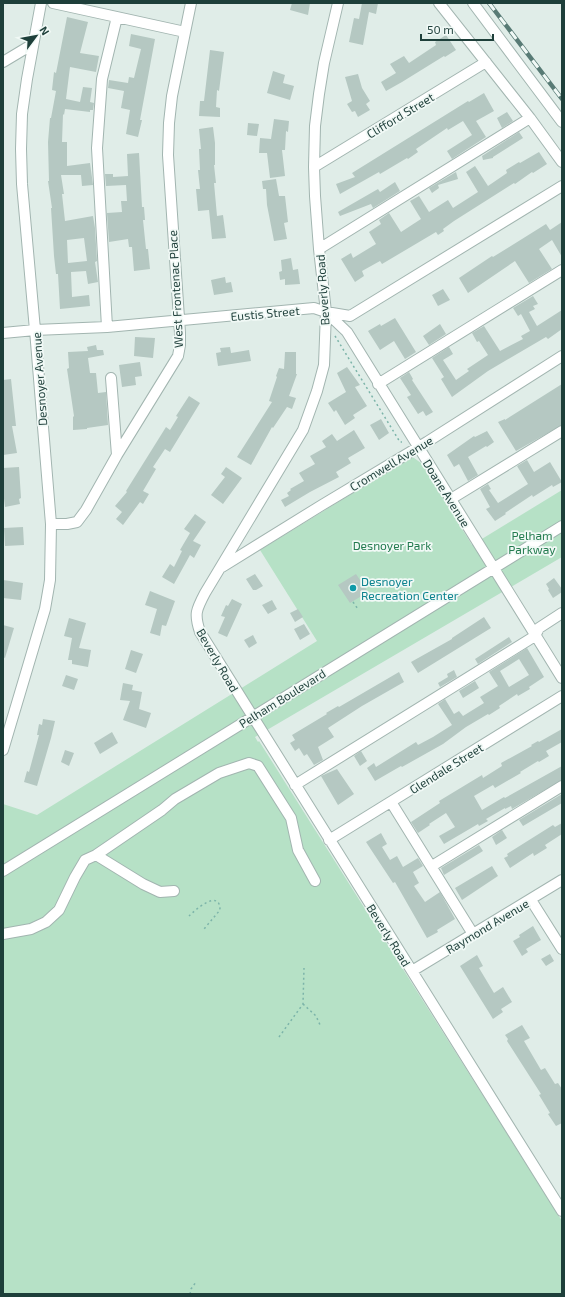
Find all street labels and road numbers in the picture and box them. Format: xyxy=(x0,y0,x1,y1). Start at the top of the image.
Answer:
street label: Clifford Street xyxy=(364,89,437,141)
street label: West Frontenac Place xyxy=(165,230,185,348)
street label: Beverly Road xyxy=(313,254,331,326)
street label: Eustis Street xyxy=(230,303,301,323)
street label: Desnoyer Avenue xyxy=(29,332,49,426)
street label: Cromwell Avenue xyxy=(347,433,435,493)
street label: Doane Avenue xyxy=(421,456,473,530)
street label: Beverly Road xyxy=(194,626,242,694)
street label: Pelham Boulevard xyxy=(236,666,328,730)
street label: Glendale Street xyxy=(407,740,486,796)
street label: Raymond Avenue xyxy=(443,896,531,956)
street label: Beverly Road xyxy=(364,901,414,969)

